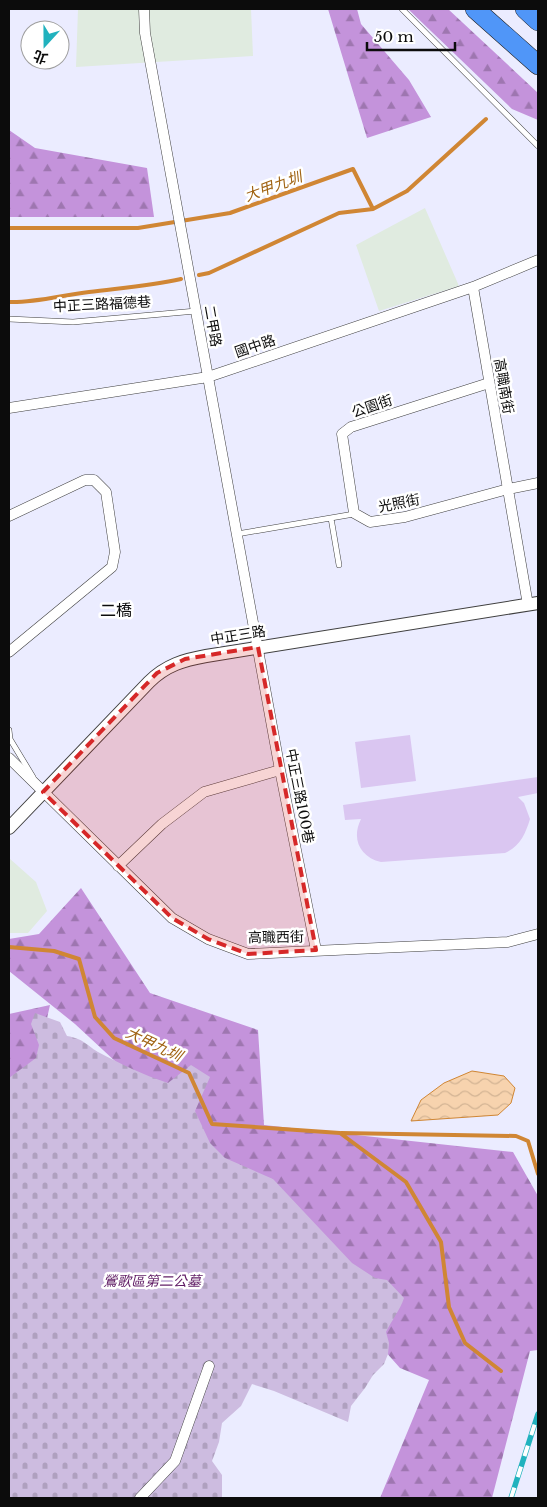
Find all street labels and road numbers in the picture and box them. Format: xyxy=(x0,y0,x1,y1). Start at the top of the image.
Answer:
street label: 中正三路福德巷 xyxy=(53,292,151,316)
street label: 二甲路 xyxy=(200,304,226,348)
street label: 國中路 xyxy=(232,331,278,361)
street label: 高職南街 xyxy=(490,357,518,415)
street label: 公園街 xyxy=(349,391,395,421)
street label: 光照街 xyxy=(377,490,421,516)
street label: 中正三路 xyxy=(209,622,267,648)
street label: 中正三路100巷 xyxy=(282,747,318,845)
street label: 高職西街 xyxy=(248,928,304,946)

